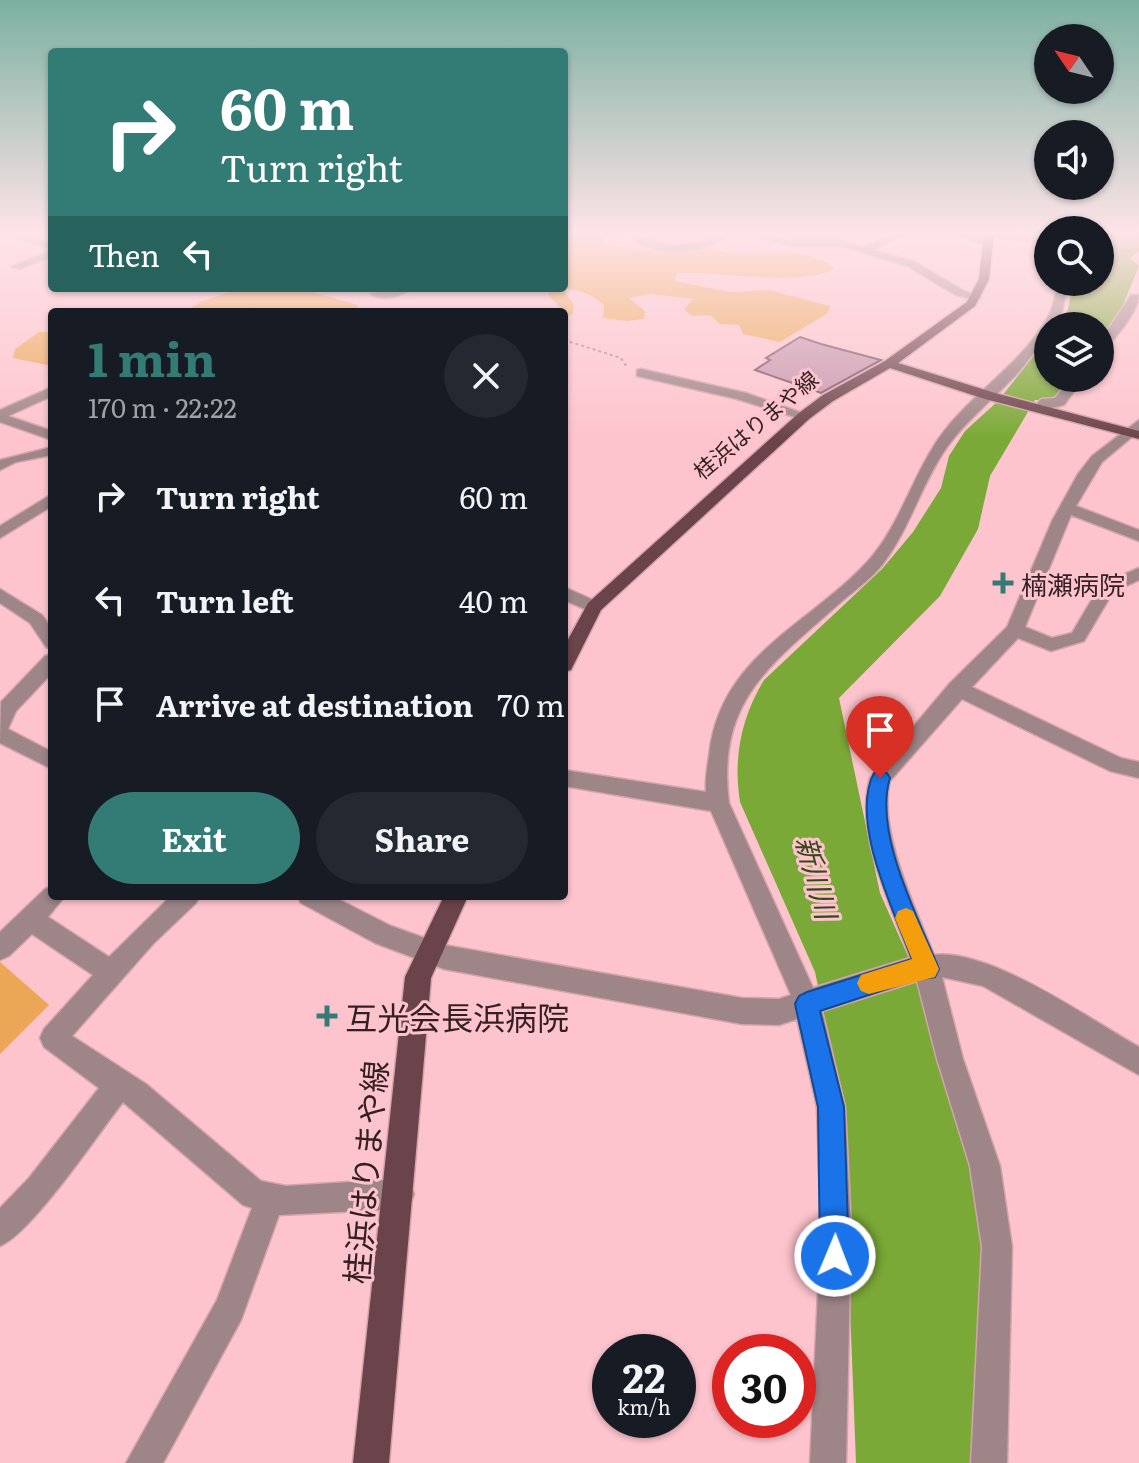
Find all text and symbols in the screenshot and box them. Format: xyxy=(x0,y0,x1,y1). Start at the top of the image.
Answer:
north arrow xyxy=(1034,24,1114,104)
map controls xyxy=(1034,24,1114,392)
text: 60 m xyxy=(220,64,354,147)
icon: right xyxy=(88,80,192,184)
button: sound xyxy=(1034,120,1114,200)
text: Turn right xyxy=(220,140,403,193)
button: search xyxy=(1034,216,1114,296)
text: Then xyxy=(88,232,160,276)
icon: left xyxy=(176,232,220,276)
button: layers xyxy=(1034,312,1114,392)
text: 1 min xyxy=(88,321,216,392)
button: close xyxy=(444,334,528,418)
street label: 桂浜はりまや線 xyxy=(685,362,825,486)
text: 170 m · 22:22 xyxy=(88,387,237,426)
icon: right xyxy=(88,474,132,518)
text: Turn right xyxy=(156,474,320,518)
text: 60 m xyxy=(459,474,528,518)
place label: 楠瀬病院 xyxy=(1021,564,1125,603)
marker: 楠瀬病院 xyxy=(992,572,1014,594)
icon: left xyxy=(88,578,132,622)
text: Turn left xyxy=(156,578,294,622)
text: 40 m xyxy=(459,578,528,622)
icon: arrive xyxy=(88,682,132,726)
text: Arrive at destination xyxy=(156,682,473,726)
text: 70 m xyxy=(497,682,565,726)
pin xyxy=(846,696,914,778)
icon: arrive xyxy=(858,708,902,752)
button: Exit xyxy=(88,792,300,884)
button: Share xyxy=(316,792,528,884)
water label: 新川川 xyxy=(787,831,850,926)
place label: 互光会長浜病院 xyxy=(345,992,569,1040)
marker: 互光会長浜病院 xyxy=(316,1005,338,1027)
street label: 桂浜はりまや線 xyxy=(330,1058,398,1286)
position arrow xyxy=(793,1214,877,1298)
speed limit sign: 30 xyxy=(712,1334,816,1438)
text: 22 xyxy=(623,1346,665,1405)
text: km/h xyxy=(617,1391,671,1421)

